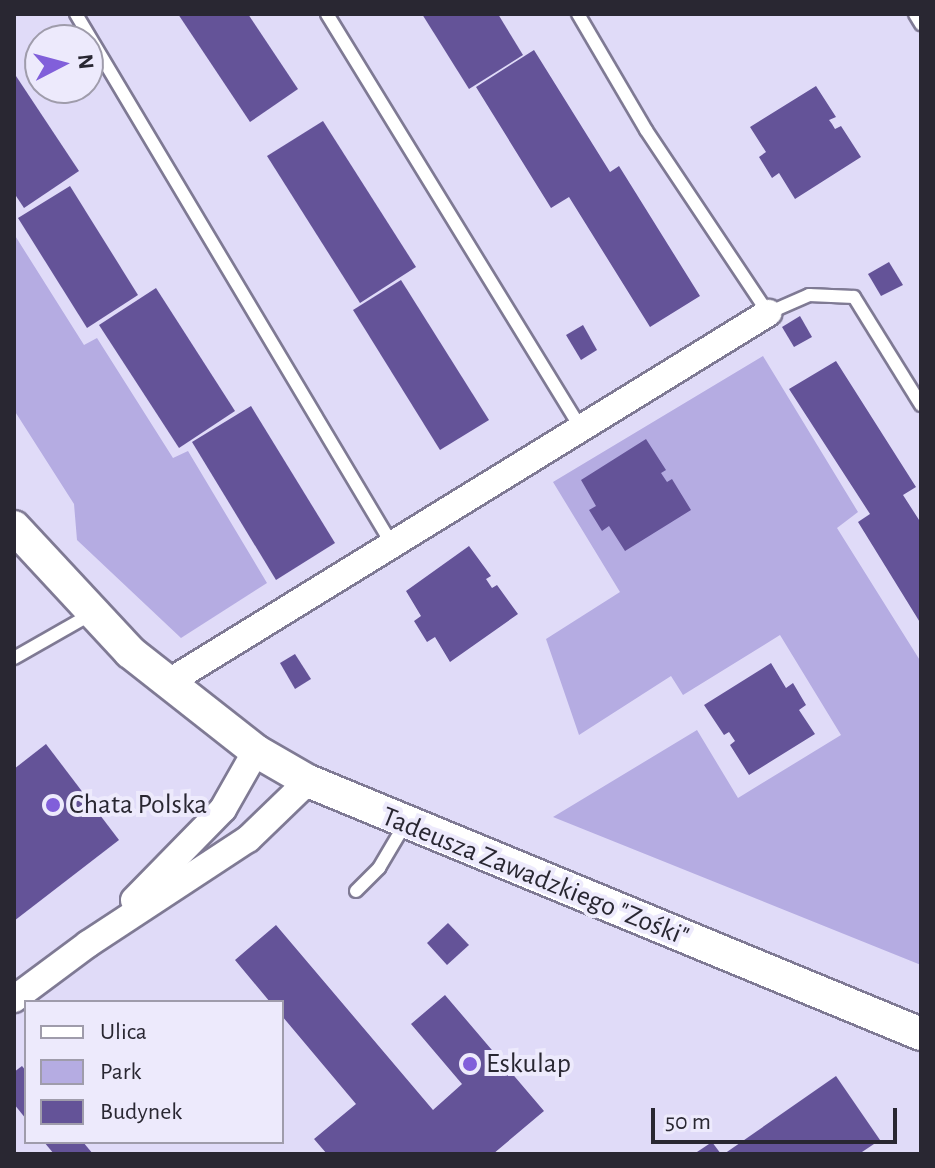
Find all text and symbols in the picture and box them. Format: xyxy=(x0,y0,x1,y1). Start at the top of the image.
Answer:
north arrow xyxy=(24,24,104,104)
text: N xyxy=(74,53,98,70)
place label: Chata Polska xyxy=(69,788,207,822)
marker: Chata Polska xyxy=(44,796,62,814)
street label: Tadeusza Zawadzkiego "Zośki" xyxy=(377,800,693,954)
legend xyxy=(24,1000,284,1144)
text: Ulica xyxy=(100,1020,147,1044)
place label: Eskulap xyxy=(486,1047,571,1081)
marker: Eskulap xyxy=(461,1055,479,1073)
text: Park xyxy=(100,1060,141,1084)
scale bar xyxy=(655,1092,901,1142)
text: Budynek xyxy=(100,1100,182,1124)
text: 50 m xyxy=(665,1110,711,1134)

